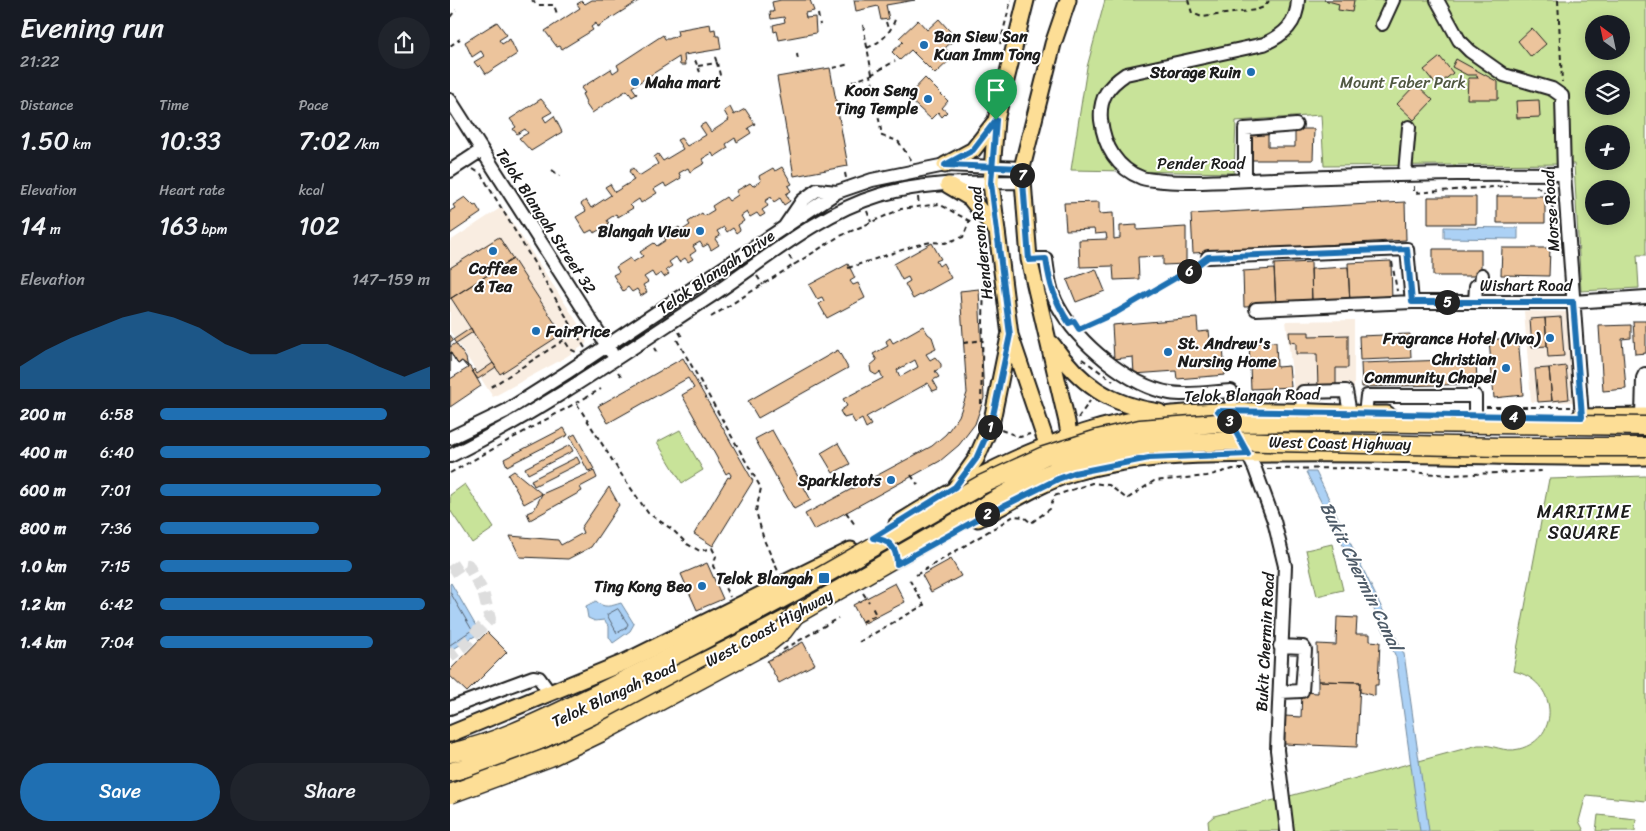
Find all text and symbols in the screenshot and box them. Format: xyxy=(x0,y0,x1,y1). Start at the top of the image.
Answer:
text: Evening run xyxy=(20,3,164,52)
north arrow xyxy=(1585,15,1630,60)
map controls xyxy=(1585,15,1630,225)
button: share xyxy=(378,17,430,69)
place label: Ban Siew San Kuan Imm Tong xyxy=(933,22,1041,69)
marker: Ban Siew San Kuan Imm Tong xyxy=(918,39,930,51)
text: 21:22 xyxy=(20,47,59,76)
place label: Storage Ruin xyxy=(1149,58,1241,87)
marker: Storage Ruin xyxy=(1245,66,1257,78)
place label: Maha mart xyxy=(644,68,721,97)
park label: Mount Faber Park xyxy=(1340,68,1466,97)
pin xyxy=(975,69,1017,120)
button: layers xyxy=(1585,70,1630,115)
marker: Maha mart xyxy=(629,76,641,88)
place label: Koon Seng Ting Temple xyxy=(836,76,918,123)
icon: arrive xyxy=(982,76,1010,104)
text: Distance xyxy=(20,93,73,118)
text: Time xyxy=(159,93,189,118)
text: Pace xyxy=(299,93,328,118)
marker: Koon Seng Ting Temple xyxy=(922,93,934,105)
text: 1.50 xyxy=(20,118,69,163)
text: 10:33 xyxy=(159,118,221,163)
text: 7:02 xyxy=(299,118,351,163)
button: + xyxy=(1585,125,1630,170)
text: km xyxy=(69,132,91,157)
text: /km xyxy=(351,132,380,157)
street label: Telok Blangah Street 32 xyxy=(488,142,604,300)
street label: Pender Road xyxy=(1157,149,1247,178)
pin: 7 xyxy=(1010,162,1034,188)
text: 7 xyxy=(1019,163,1027,188)
street label: Morse Road xyxy=(1534,168,1568,253)
text: Elevation xyxy=(20,178,77,203)
text: Heart rate xyxy=(159,178,225,203)
text: kcal xyxy=(299,178,324,203)
button: − xyxy=(1585,180,1630,225)
street label: Henderson Road xyxy=(960,183,1001,301)
text: 14 xyxy=(20,203,46,248)
text: 163 xyxy=(159,203,198,248)
text: 102 xyxy=(299,203,340,248)
text: m xyxy=(46,217,61,242)
text: bpm xyxy=(198,217,227,242)
place label: Blangah View xyxy=(598,217,691,246)
street label: Telok Blangah Drive xyxy=(651,222,781,322)
marker: Blangah View xyxy=(694,225,706,237)
marker: Coffee & Tea xyxy=(487,245,499,257)
place label: Coffee & Tea xyxy=(468,254,517,301)
pin: 6 xyxy=(1176,258,1202,284)
text: 6 xyxy=(1186,259,1193,284)
text: Elevation xyxy=(20,265,85,294)
text: 147–159 m xyxy=(352,265,430,294)
street label: Wishart Road xyxy=(1480,271,1574,300)
pin: 5 xyxy=(1434,290,1460,314)
text: 5 xyxy=(1443,290,1452,315)
place label: FairPrice xyxy=(545,317,611,346)
place label: Fragrance Hotel (Viva) xyxy=(1382,324,1541,353)
marker: FairPrice xyxy=(530,325,542,337)
place label: St. Andrew's Nursing Home xyxy=(1177,329,1277,376)
marker: Fragrance Hotel (Viva) xyxy=(1544,332,1556,344)
place label: Christian Community Chapel xyxy=(1364,345,1497,392)
marker: St. Andrew's Nursing Home xyxy=(1162,346,1174,358)
marker: Christian Community Chapel xyxy=(1500,362,1512,374)
street label: Telok Blangah Road xyxy=(1184,379,1322,411)
text: 200 m xyxy=(20,400,66,429)
text: 6:58 xyxy=(100,400,133,429)
pin: 4 xyxy=(1500,404,1526,430)
text: 4 xyxy=(1509,405,1518,430)
pin: 3 xyxy=(1216,408,1242,434)
text: 3 xyxy=(1226,409,1233,434)
pin: 1 xyxy=(978,414,1002,440)
text: 1 xyxy=(987,415,994,440)
street label: West Coast Highway xyxy=(1268,427,1412,459)
text: 400 m xyxy=(20,438,67,467)
text: 6:40 xyxy=(100,438,134,467)
place label: Sparkletots xyxy=(797,466,882,495)
marker: Sparkletots xyxy=(885,474,897,486)
text: 600 m xyxy=(20,476,66,505)
text: 7:01 xyxy=(100,476,131,505)
water label: Bukit Chermin Canal xyxy=(1311,496,1413,659)
district label: MARITIME SQUARE xyxy=(1537,496,1631,549)
pin: 2 xyxy=(974,502,1000,526)
text: 2 xyxy=(983,502,992,527)
text: 800 m xyxy=(20,514,66,543)
text: 7:36 xyxy=(100,514,132,543)
text: 1.0 km xyxy=(20,552,67,581)
text: 7:15 xyxy=(100,552,131,581)
place label: Telok Blangah xyxy=(716,564,814,593)
street label: Bukit Chermin Road xyxy=(1247,570,1283,712)
marker: Telok Blangah xyxy=(817,571,831,585)
place label: Ting Kong Beo xyxy=(594,572,693,601)
marker: Ting Kong Beo xyxy=(696,580,708,592)
street label: West Coast Highway xyxy=(700,580,839,675)
text: 1.2 km xyxy=(20,590,66,619)
text: 6:42 xyxy=(100,590,133,619)
text: 1.4 km xyxy=(20,628,67,657)
text: 7:04 xyxy=(100,628,134,657)
street label: Telok Blangah Road xyxy=(546,652,683,736)
button: Save xyxy=(20,763,220,821)
button: Share xyxy=(230,763,430,821)

